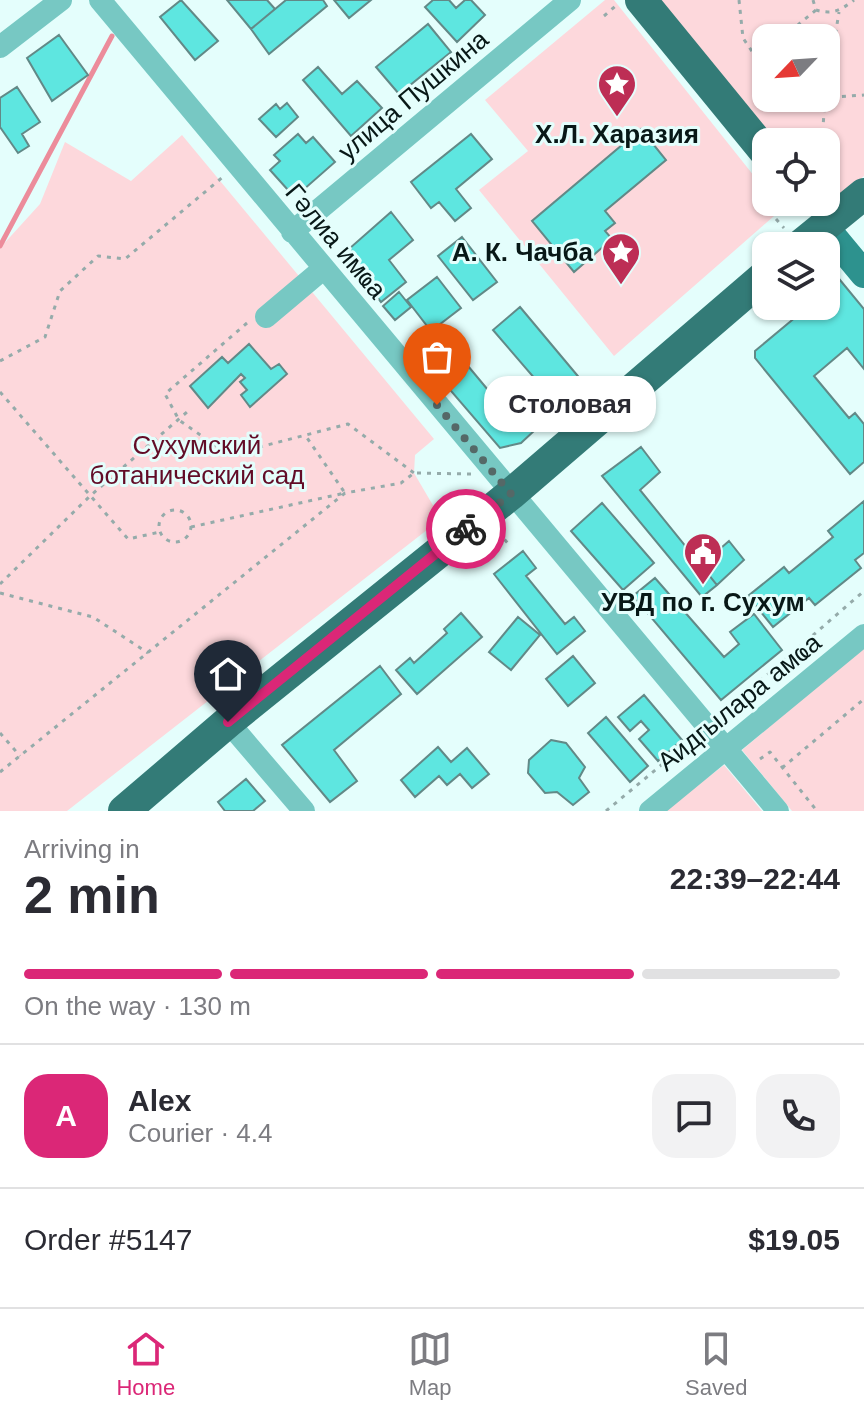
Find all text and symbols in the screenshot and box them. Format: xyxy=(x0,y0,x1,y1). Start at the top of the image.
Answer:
street label: улица Пушкина xyxy=(332,23,494,166)
north arrow xyxy=(752,24,840,112)
map controls xyxy=(752,24,840,320)
place icon: Х.Л. Харазия xyxy=(596,63,638,118)
place label: Х.Л. Харазия xyxy=(535,119,699,149)
button: locate xyxy=(752,128,840,216)
street label: Гәлиа имҩа xyxy=(279,178,393,305)
place icon: А. К. Чачба xyxy=(600,231,642,286)
button: layers xyxy=(752,232,840,320)
place label: А. К. Чачба xyxy=(452,237,594,267)
pin xyxy=(403,323,471,405)
icon: bag xyxy=(415,335,459,379)
callout: Столовая xyxy=(485,377,657,433)
text: Столовая xyxy=(508,389,632,419)
park label: Сухумский ботанический сад xyxy=(89,430,305,490)
courier xyxy=(426,489,506,569)
icon: bike xyxy=(444,507,488,551)
public building icon: УВД по г. Сухум xyxy=(682,531,724,586)
place label: УВД по г. Сухум xyxy=(601,587,805,617)
street label: Аидгылара амҩа xyxy=(651,627,827,777)
pin xyxy=(194,640,262,722)
icon: home xyxy=(206,652,250,696)
text: Arriving in xyxy=(24,834,140,864)
text: 22:39–22:44 xyxy=(670,862,840,895)
text: 2 min xyxy=(24,866,160,924)
text: On the way · 130 m xyxy=(24,991,251,1021)
button: chat xyxy=(652,1074,736,1158)
button: phone xyxy=(756,1074,840,1158)
text: Alex xyxy=(128,1084,191,1117)
text: A xyxy=(55,1099,77,1132)
text: Courier · 4.4 xyxy=(128,1118,273,1148)
text: Order #5147 xyxy=(24,1223,192,1256)
text: $19.05 xyxy=(748,1223,840,1256)
tab: Home xyxy=(116,1327,175,1401)
tab: Map xyxy=(408,1327,452,1401)
tab: Saved xyxy=(685,1327,748,1401)

